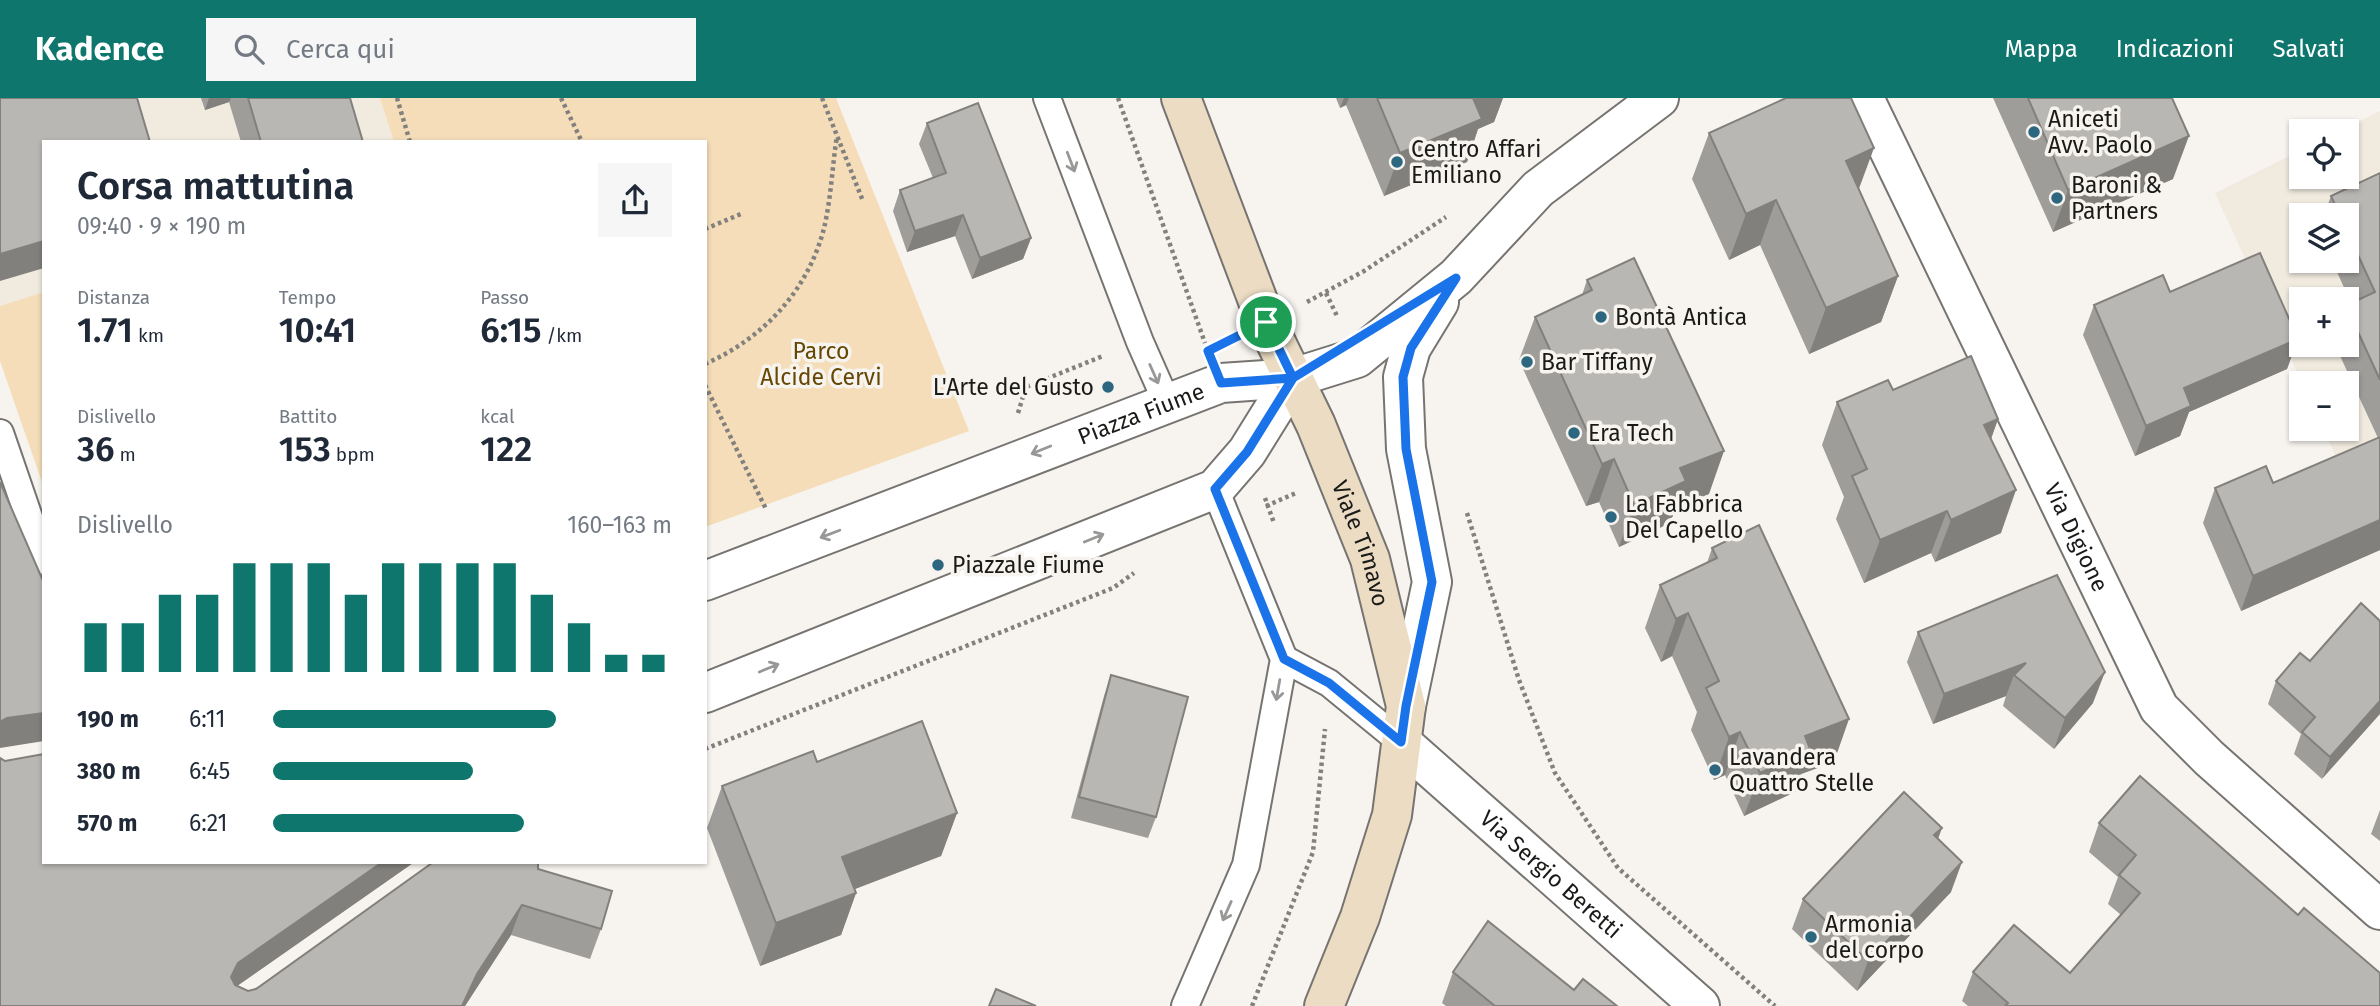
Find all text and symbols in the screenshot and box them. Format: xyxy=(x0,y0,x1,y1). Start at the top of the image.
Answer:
search box xyxy=(206,18,696,81)
text: Kadence xyxy=(35,29,164,69)
icon: search xyxy=(230,30,268,68)
text: Cerca qui xyxy=(286,34,395,65)
text: Mappa xyxy=(2005,35,2078,63)
text: Indicazioni xyxy=(2116,35,2234,63)
text: Salvati xyxy=(2272,35,2345,63)
place label: Aniceti Avv. Paolo xyxy=(2048,105,2153,159)
map controls xyxy=(2289,119,2359,441)
button: locate xyxy=(2289,119,2359,189)
marker: Aniceti Avv. Paolo xyxy=(2026,124,2042,140)
place label: Centro Affari Emiliano xyxy=(1411,135,1541,189)
one-way arrow xyxy=(1066,150,1079,172)
marker: Centro Affari Emiliano xyxy=(1389,154,1405,170)
text: Corsa mattutina xyxy=(77,163,354,209)
button: share xyxy=(598,163,672,237)
place label: Baroni & Partners xyxy=(2071,171,2162,225)
marker: Baroni & Partners xyxy=(2049,190,2065,206)
button: layers xyxy=(2289,203,2359,273)
text: 09:40 · 9 × 190 m xyxy=(77,212,246,240)
text: Distanza xyxy=(77,286,150,309)
text: Tempo xyxy=(279,286,336,309)
text: Passo xyxy=(480,286,529,309)
button: + xyxy=(2289,287,2359,357)
pin xyxy=(1236,292,1296,352)
icon: arrive xyxy=(1247,303,1285,341)
place label: Bontà Antica xyxy=(1615,303,1747,331)
text: 1.71 xyxy=(77,309,133,351)
text: 10:41 xyxy=(279,309,356,351)
text: 6:15 xyxy=(480,309,541,351)
marker: Bontà Antica xyxy=(1593,309,1609,325)
text: km xyxy=(133,324,164,347)
text: /km xyxy=(541,324,582,347)
park label: Parco Alcide Cervi xyxy=(760,337,882,391)
place label: Bar Tiffany xyxy=(1541,348,1654,376)
marker: Bar Tiffany xyxy=(1519,354,1535,370)
one-way arrow xyxy=(1148,363,1161,384)
button: − xyxy=(2289,371,2359,441)
place label: L'Arte del Gusto xyxy=(933,373,1094,401)
street label: Piazza Fiume xyxy=(1074,377,1208,451)
marker: L'Arte del Gusto xyxy=(1100,379,1116,395)
text: Dislivello xyxy=(77,405,156,428)
text: Battito xyxy=(279,405,337,428)
text: kcal xyxy=(480,405,515,428)
place label: Era Tech xyxy=(1588,419,1674,447)
marker: Era Tech xyxy=(1566,425,1582,441)
text: 36 xyxy=(77,428,115,470)
text: 153 xyxy=(279,428,331,470)
text: 122 xyxy=(480,428,532,470)
text: m xyxy=(115,443,136,466)
text: bpm xyxy=(331,443,375,466)
one-way arrow xyxy=(1031,445,1053,458)
street label: Viale Timavo xyxy=(1326,476,1395,609)
street label: Via Digione xyxy=(2038,478,2115,596)
place label: La Fabbrica Del Capello xyxy=(1625,490,1743,544)
marker: La Fabbrica Del Capello xyxy=(1603,509,1619,525)
text: Dislivello xyxy=(77,511,173,539)
text: 160–163 m xyxy=(567,511,672,539)
one-way arrow xyxy=(820,529,841,541)
one-way arrow xyxy=(1082,530,1104,543)
place label: Piazzale Fiume xyxy=(952,551,1104,579)
marker: Piazzale Fiume xyxy=(930,557,946,573)
one-way arrow xyxy=(757,660,779,673)
one-way arrow xyxy=(1271,679,1285,701)
text: 190 m xyxy=(77,705,139,733)
text: 6:11 xyxy=(189,705,225,733)
place label: Lavandera Quattro Stelle xyxy=(1729,743,1874,797)
text: 380 m xyxy=(77,757,141,785)
text: 6:45 xyxy=(189,757,230,785)
marker: Lavandera Quattro Stelle xyxy=(1707,762,1723,778)
street label: Via Sergio Beretti xyxy=(1474,804,1628,944)
text: 570 m xyxy=(77,809,138,837)
text: 6:21 xyxy=(189,809,228,837)
one-way arrow xyxy=(1219,900,1232,921)
place label: Armonia del corpo xyxy=(1825,910,1924,964)
marker: Armonia del corpo xyxy=(1803,929,1819,945)

